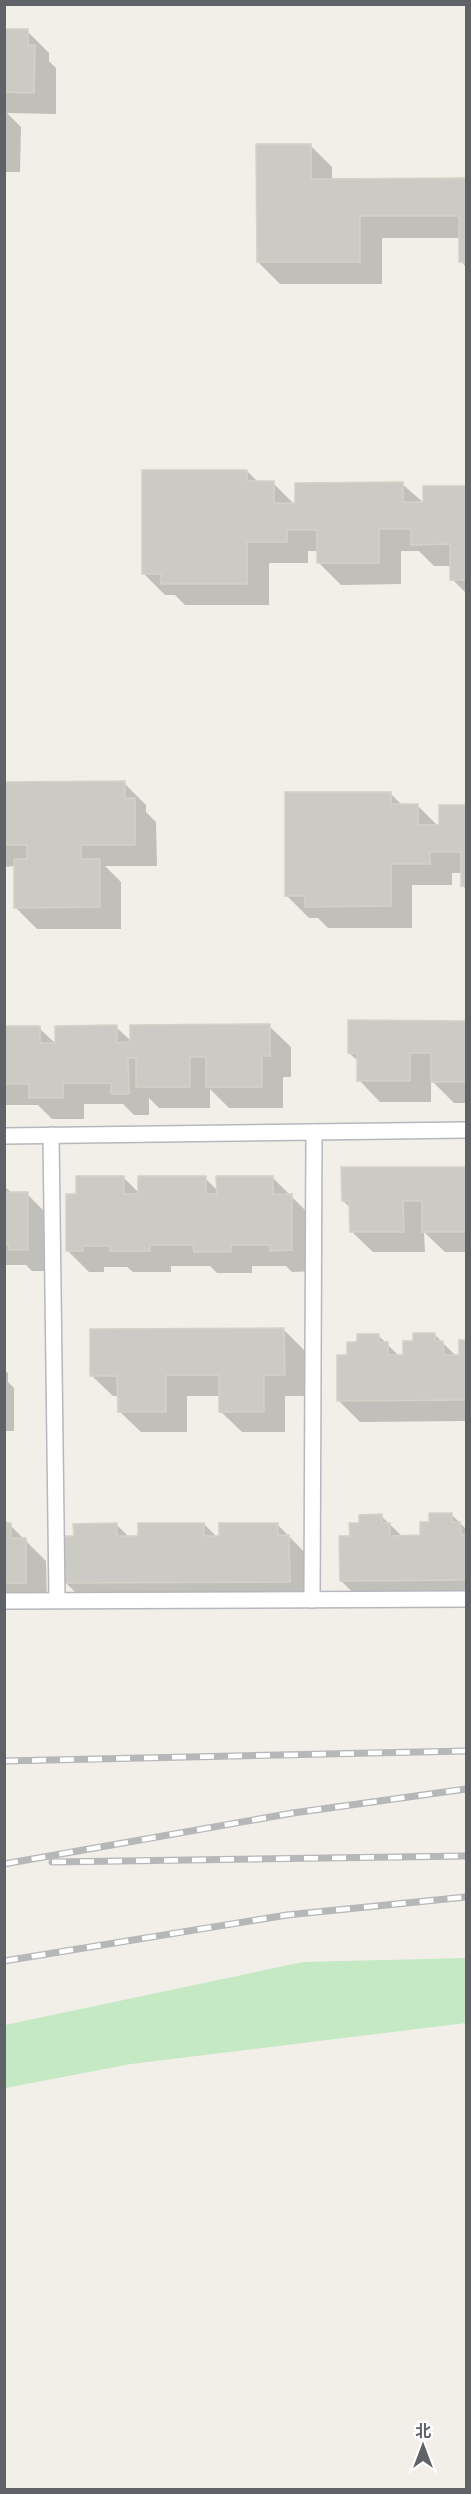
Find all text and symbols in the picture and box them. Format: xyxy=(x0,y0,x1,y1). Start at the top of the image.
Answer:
north arrow xyxy=(393,2416,453,2476)
text: 北 xyxy=(415,2422,431,2441)

